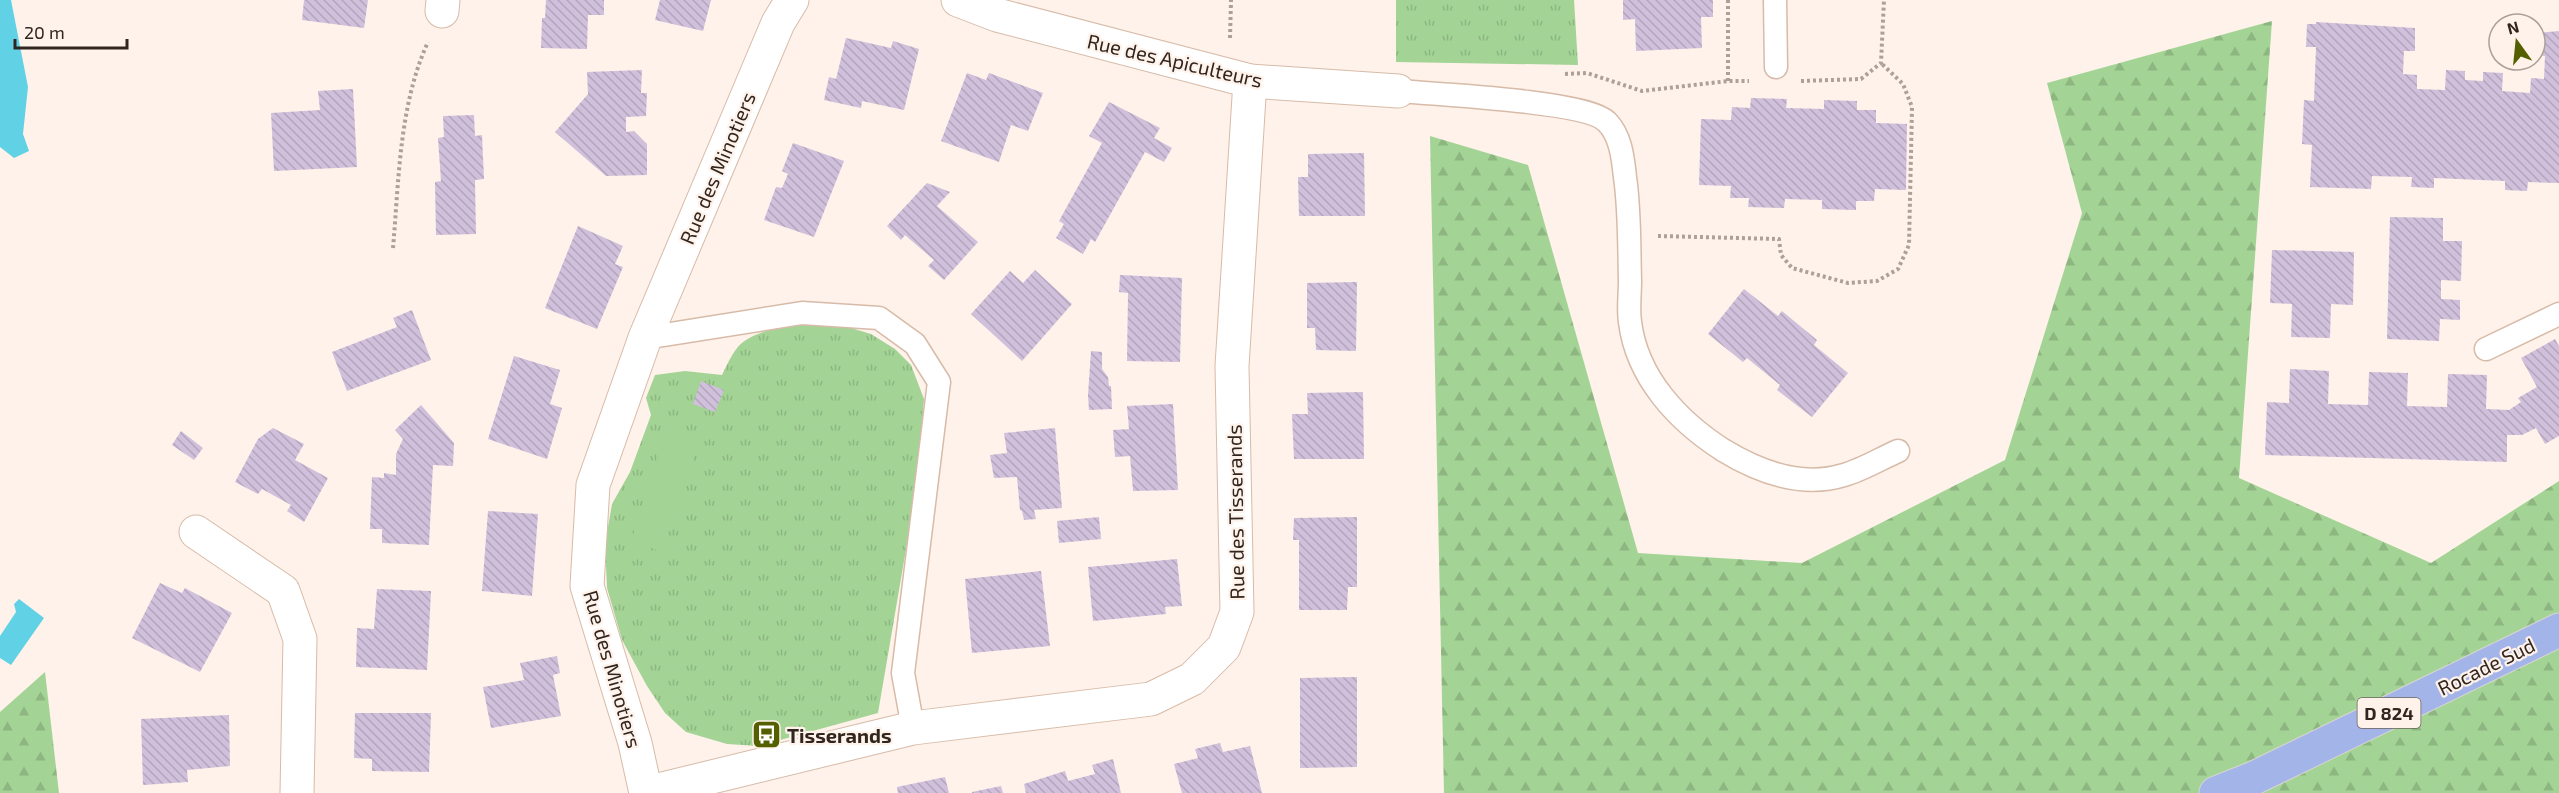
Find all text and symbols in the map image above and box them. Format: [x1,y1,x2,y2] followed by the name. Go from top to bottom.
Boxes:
[15,12,128,50] scale bar
[2487,12,2547,72] north arrow
[2505,16,2521,38] text: N
[24,21,65,43] text: 20 m
[1085,28,1265,92] street label: Rue des Apiculteurs
[674,88,760,248] street label: Rue des Minotiers
[1221,424,1249,600] street label: Rue des Tisserands
[579,587,647,751] street label: Rue des Minotiers
[2433,632,2539,700] street label: Rocade Sud
[2358,698,2420,728] road number: D 824
[750,719,782,751] bus stop icon: Tisserands
[787,723,892,747] place label: Tisserands

